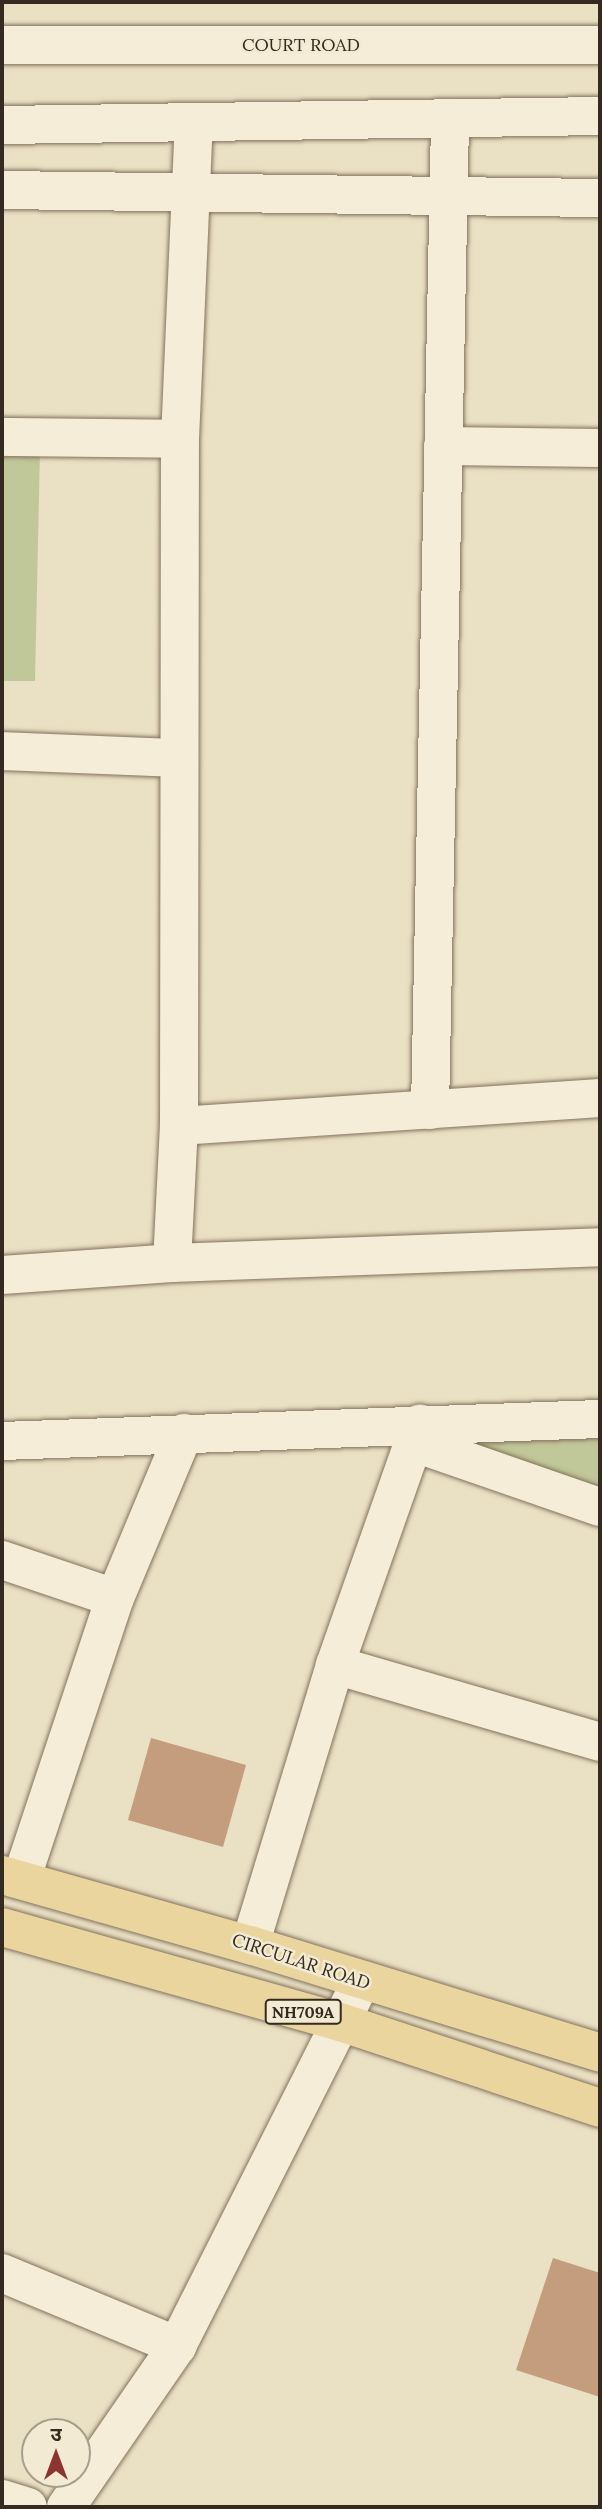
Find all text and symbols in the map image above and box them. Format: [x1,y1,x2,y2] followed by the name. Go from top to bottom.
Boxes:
[242,34,360,56] street label: COURT ROAD
[229,1929,373,1995] street label: CIRCULAR ROAD
[264,2000,342,2024] road number: NH709A
[21,2418,91,2488] north arrow
[50,2422,62,2446] text: उ

